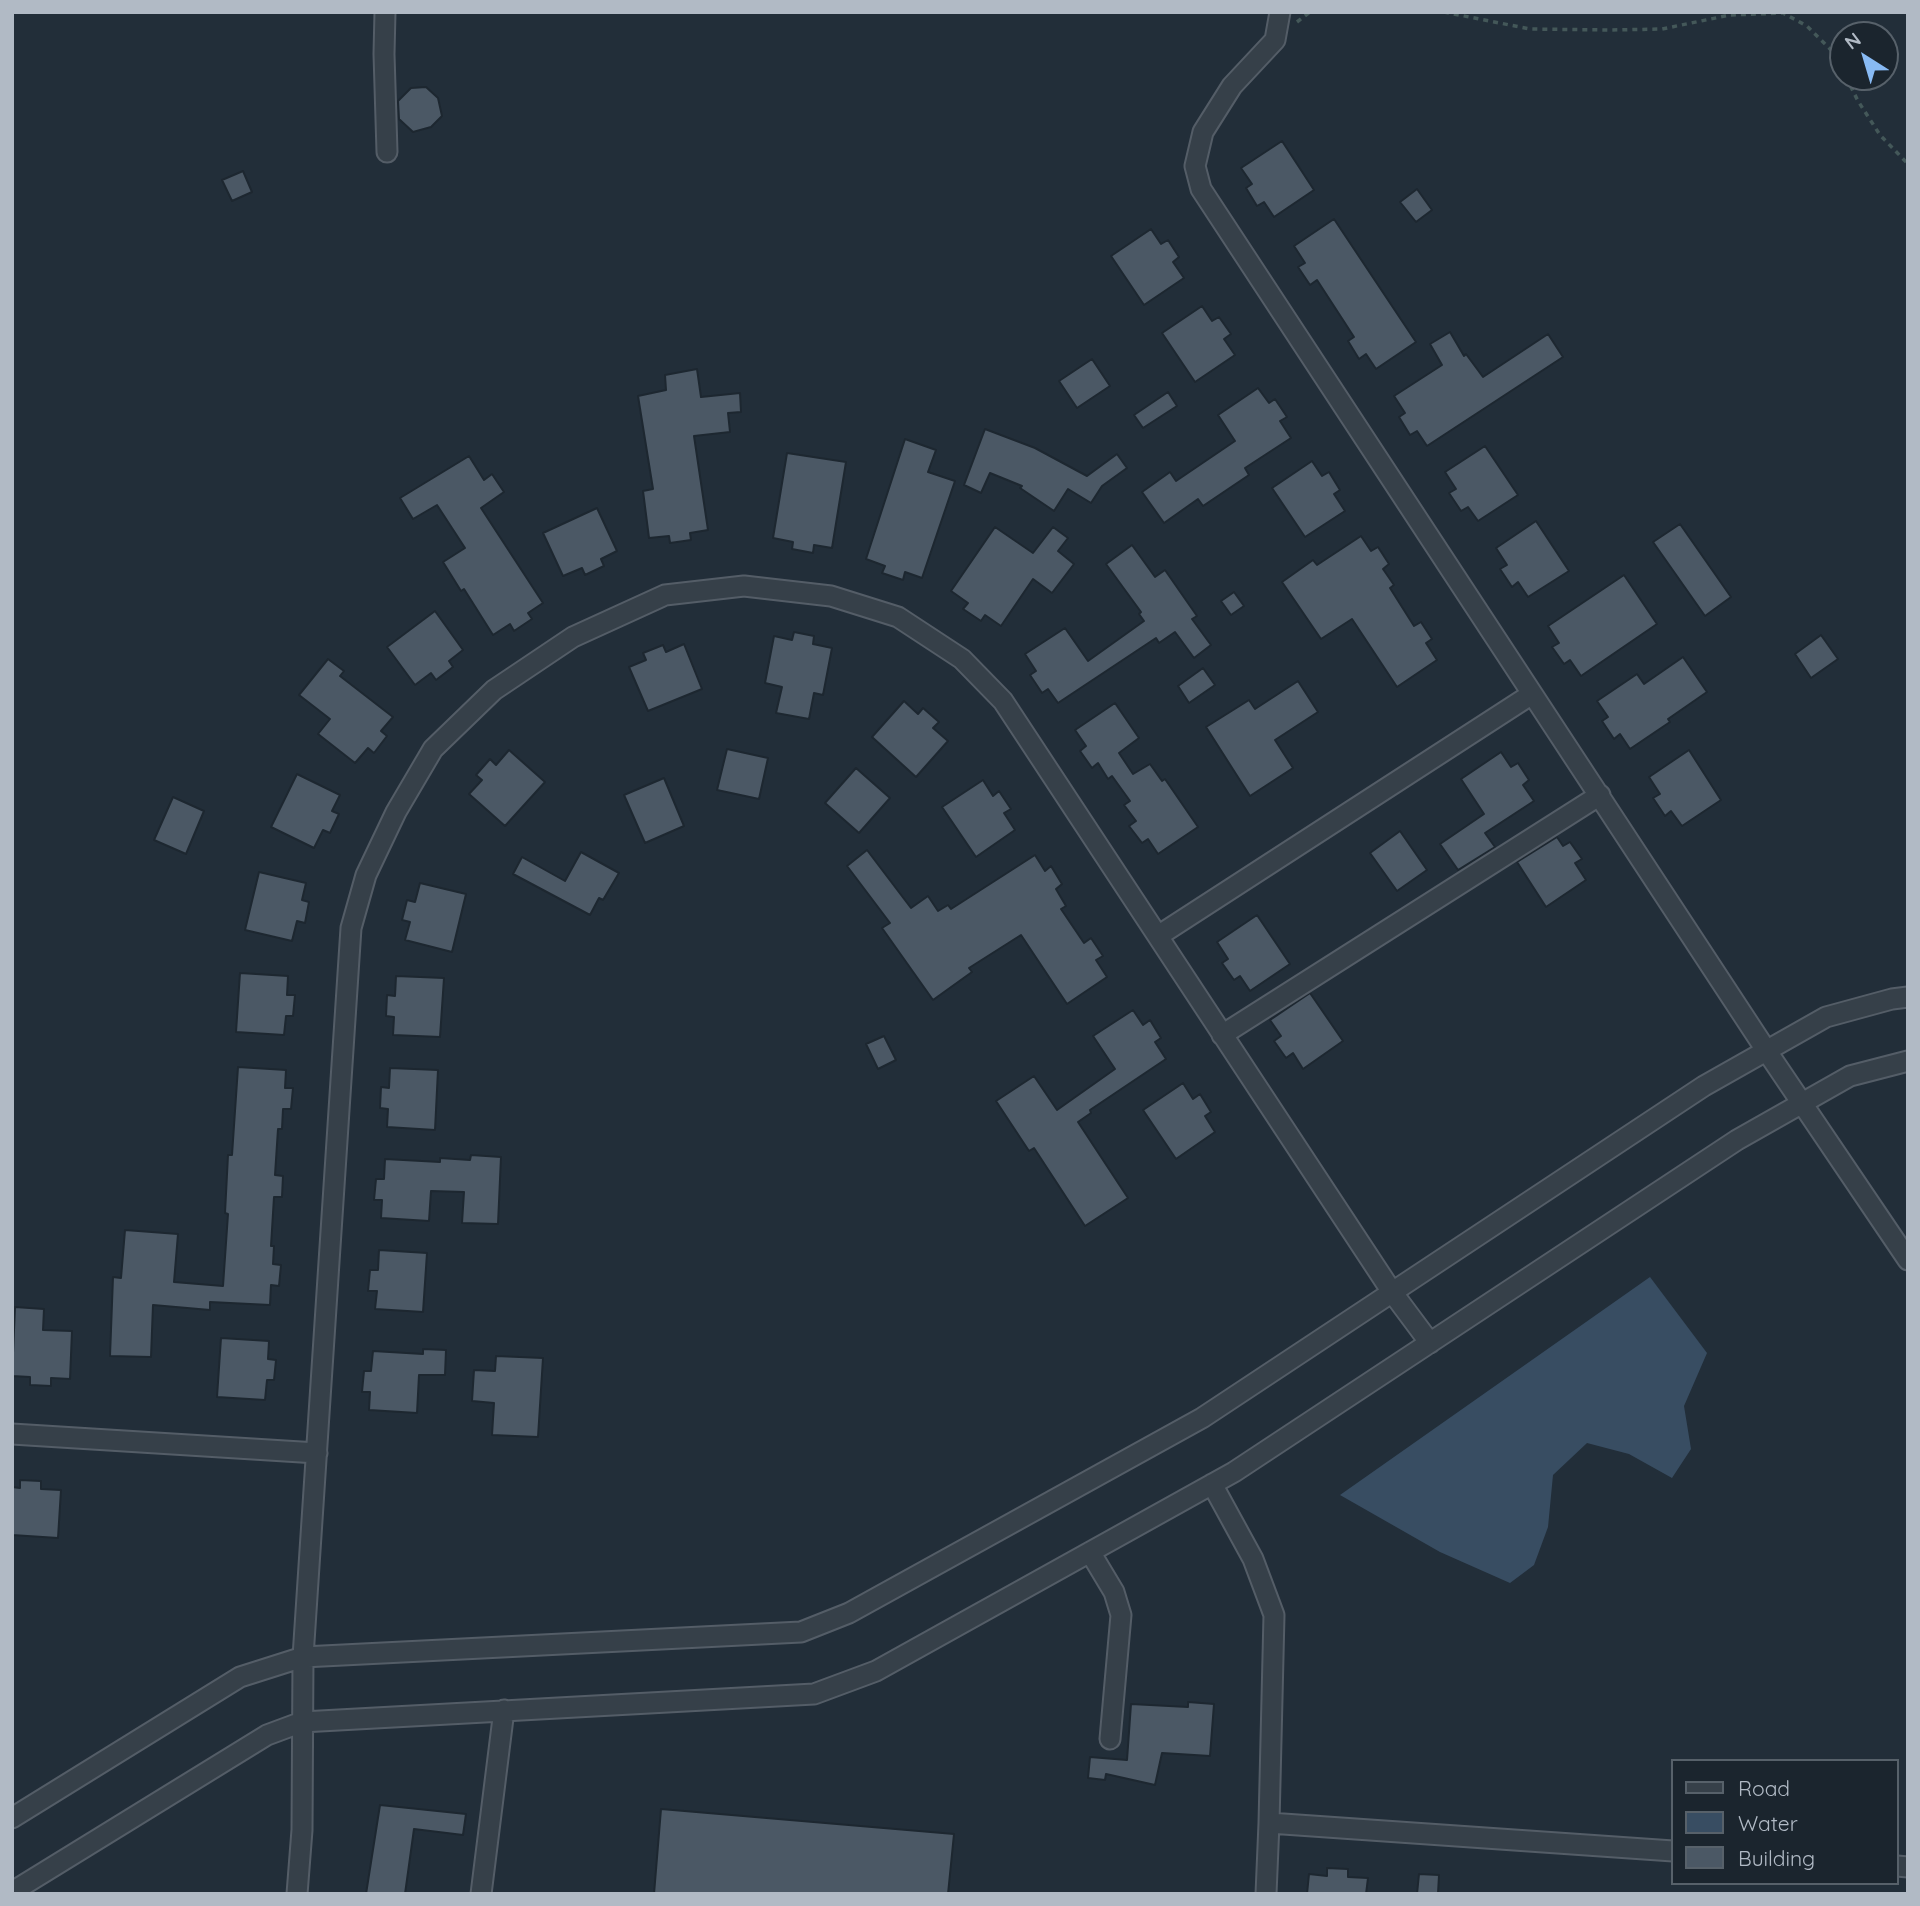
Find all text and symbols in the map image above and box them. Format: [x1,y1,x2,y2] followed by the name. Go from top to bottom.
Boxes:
[1829,21,1899,91] north arrow
[1840,27,1865,55] text: N
[1672,1759,1899,1885] legend
[1738,1775,1790,1801] text: Road
[1738,1810,1798,1836] text: Water
[1738,1845,1815,1871] text: Building

